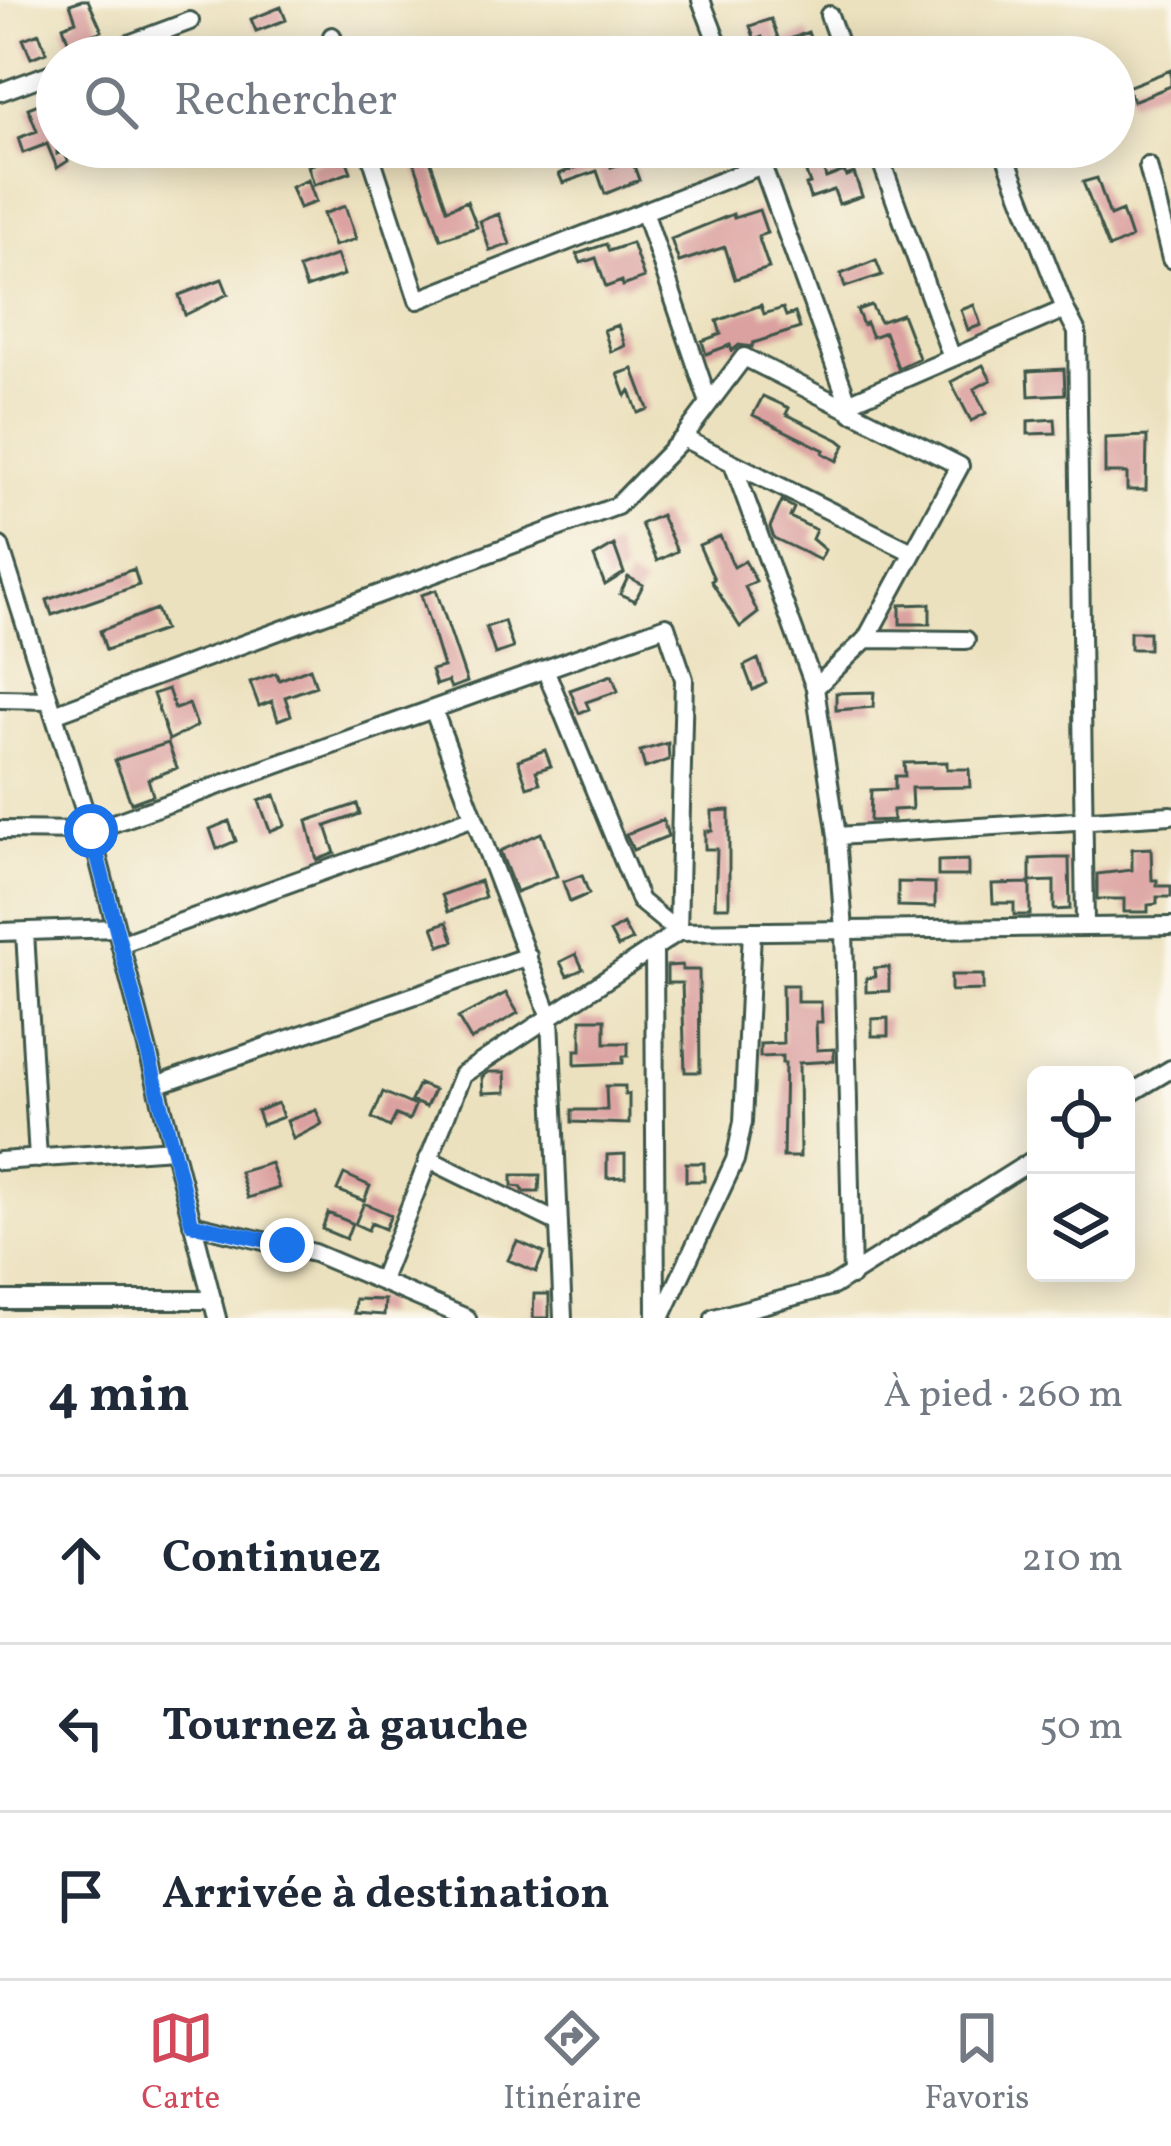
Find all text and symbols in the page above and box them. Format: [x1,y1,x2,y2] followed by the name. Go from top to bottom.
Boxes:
[36,36,1135,168] search box
[78,69,144,135] icon: search
[174,71,397,134] text: Rechercher
[64,804,118,858] route start
[1027,1066,1135,1282] map controls
[1027,1066,1135,1174] button: locate
[1027,1174,1135,1282] button: layers
[260,1218,314,1272] route end
[48,1361,190,1432] text: 4 min
[884,1369,1123,1423] text: À pied · 260 m
[48,1527,114,1593] icon: ahead
[162,1528,381,1591] text: Continuez
[1021,1533,1123,1587] text: 210 m
[48,1695,114,1761] icon: left
[162,1696,528,1759] text: Tournez à gauche
[1039,1701,1123,1755] text: 50 m
[48,1863,114,1929] icon: arrive
[162,1864,610,1927] text: Arrivée à destination
[142,2005,220,2123] tab: Carte
[503,2005,642,2123] tab: Itinéraire
[925,2005,1029,2123] tab: Favoris

